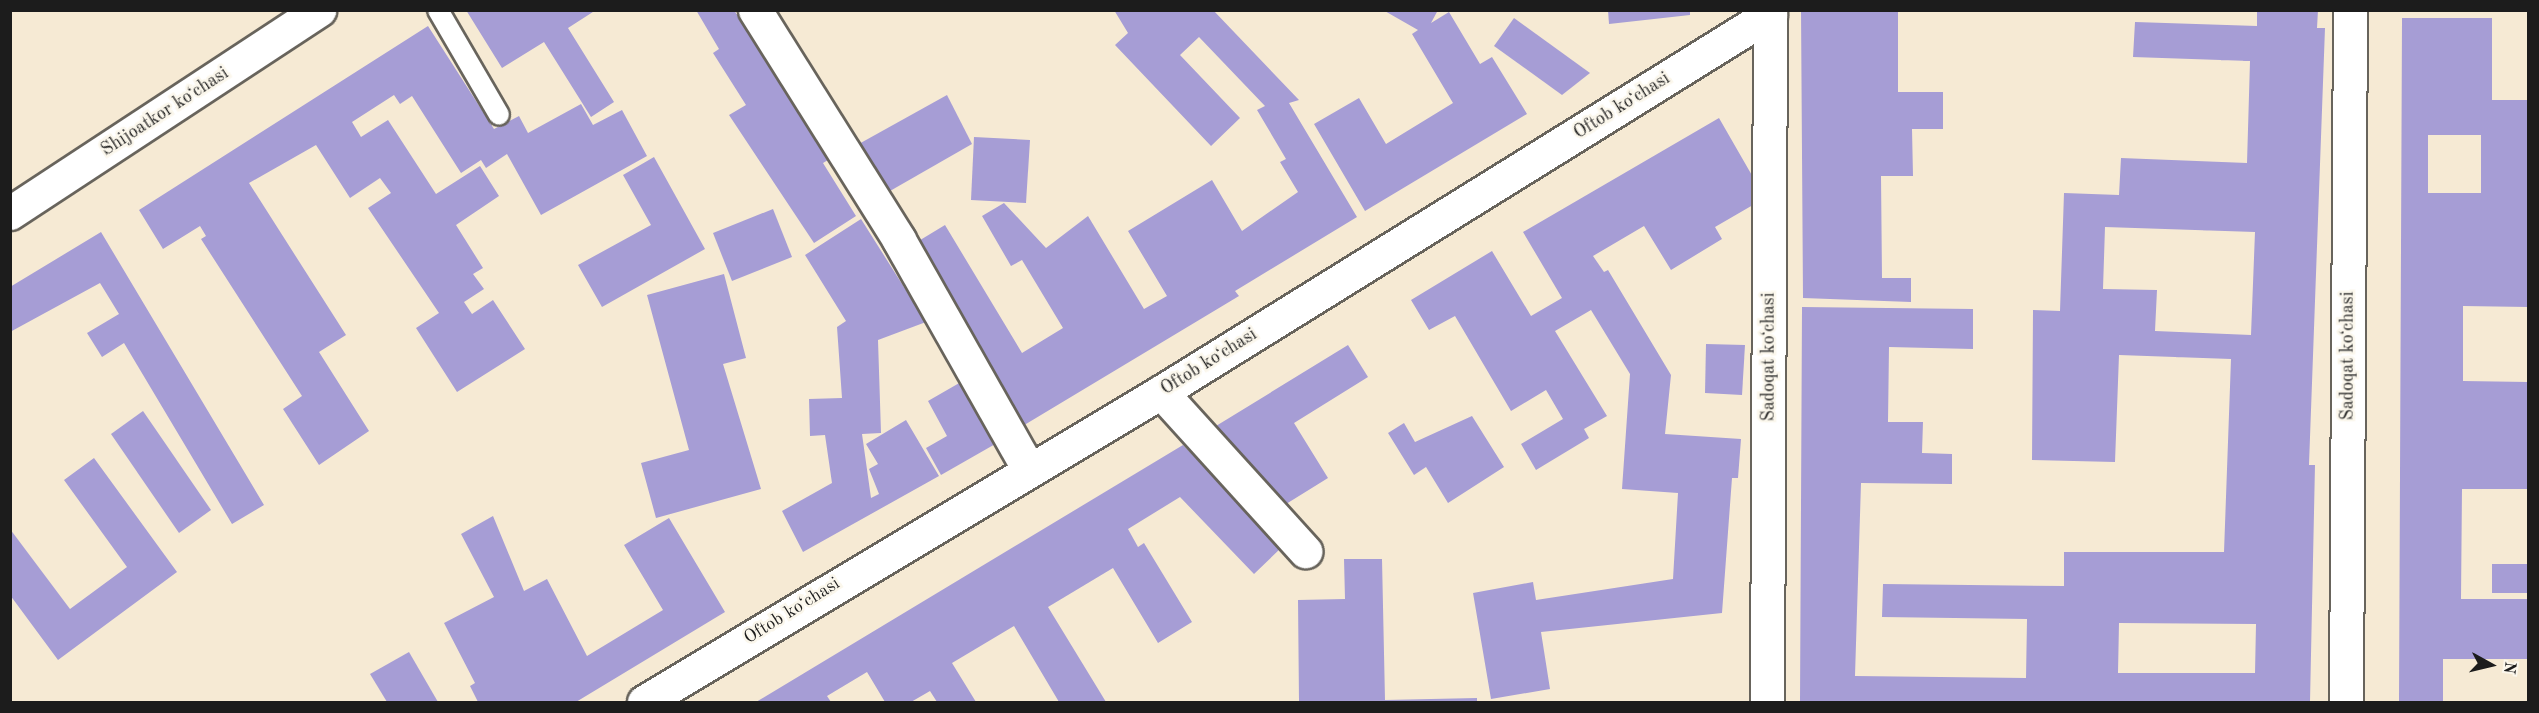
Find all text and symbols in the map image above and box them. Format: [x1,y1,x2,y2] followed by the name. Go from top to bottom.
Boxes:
[97,63,233,161] street label: Shijoatkor koʻchasi
[1570,68,1674,144] street label: Oftob koʻchasi
[2337,292,2359,420] street label: Sadoqat koʻchasi
[1758,293,1780,421] street label: Sadoqat koʻchasi
[1157,324,1261,400] street label: Oftob koʻchasi
[740,573,844,649] street label: Oftob koʻchasi
[2461,635,2521,695] north arrow
[2500,660,2518,675] text: N

